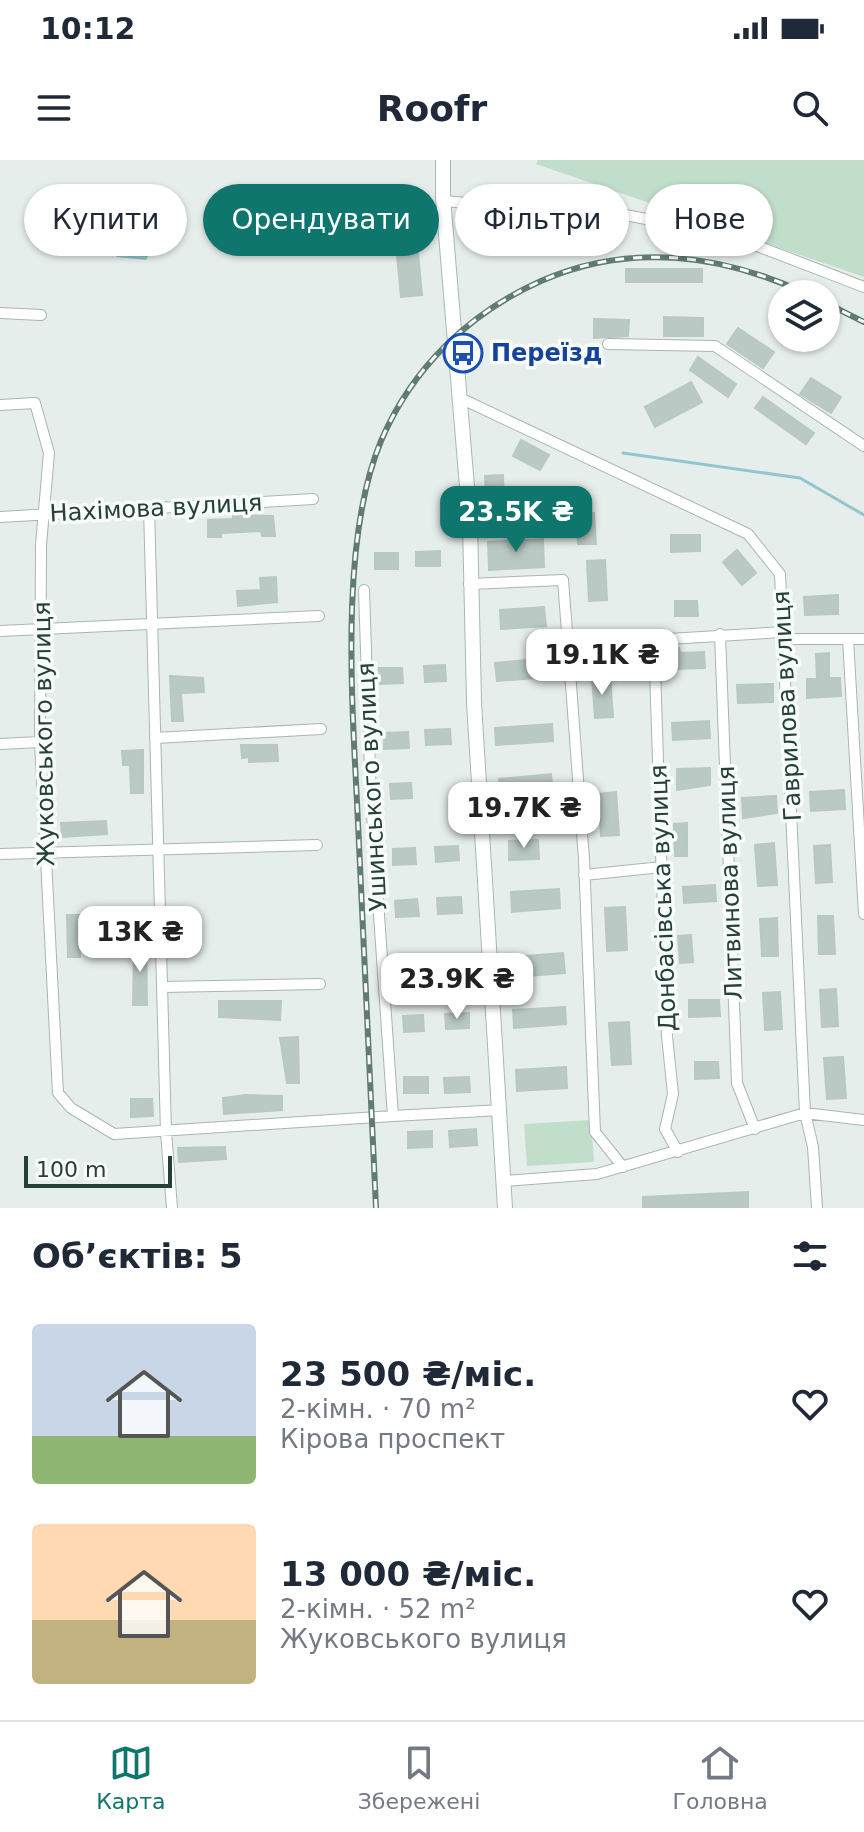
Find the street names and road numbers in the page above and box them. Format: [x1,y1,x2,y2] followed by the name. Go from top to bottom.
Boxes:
[49,488,263,528] street label: Нахімова вулиця
[767,590,807,822] street label: Гаврилова вулиця
[28,601,60,867] street label: Жуковського вулиця
[351,662,393,912] street label: Ушинського вулиця
[644,764,682,1032] street label: Донбасівська вулиця
[712,765,748,1001] street label: Литвинова вулиця

